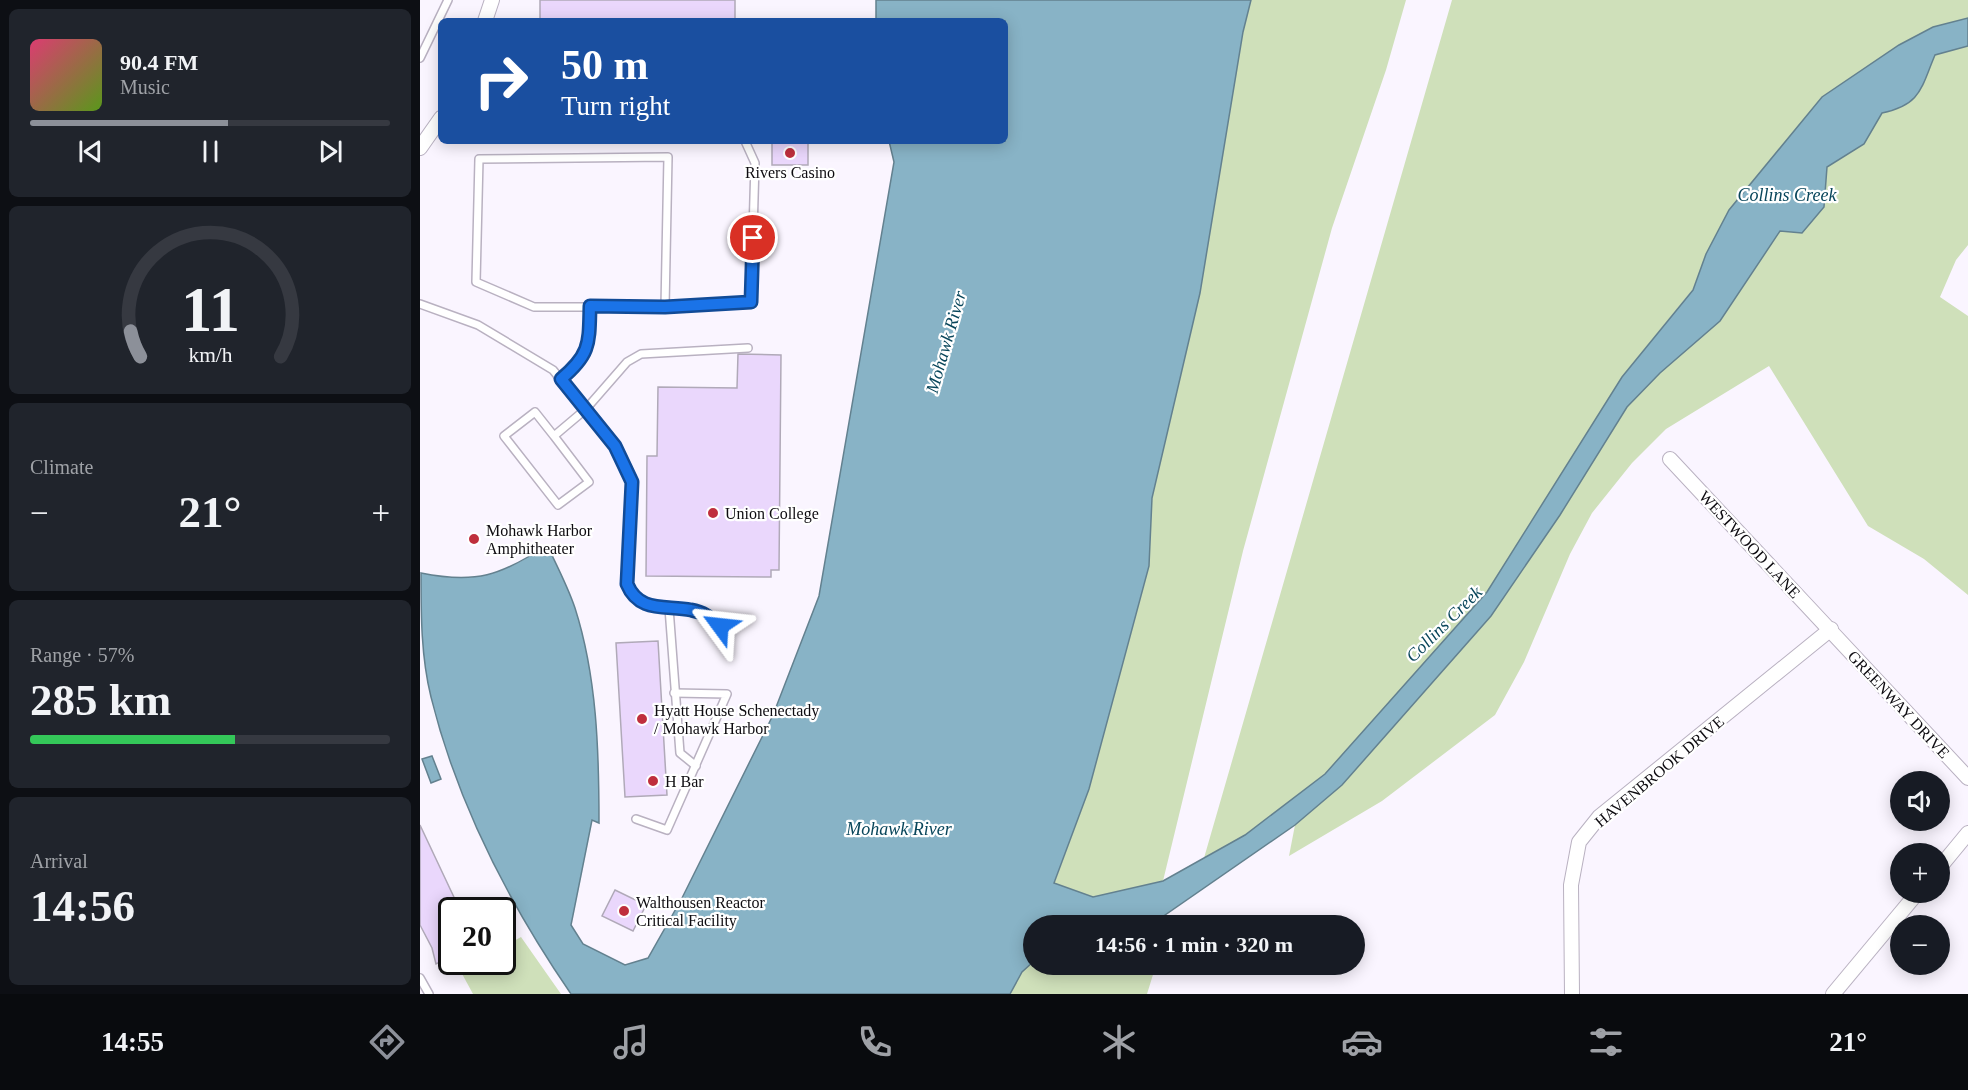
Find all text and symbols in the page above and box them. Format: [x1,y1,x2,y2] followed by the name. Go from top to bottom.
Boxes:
[462,42,540,120] icon: right
[561,42,649,88] text: 50 m
[120,50,198,75] text: 90.4 FM
[120,76,170,98] text: Music
[561,91,670,121] text: Turn right
[74,135,107,168] icon: previous
[194,135,227,168] icon: pause
[314,135,347,168] icon: next
[783,146,797,160] marker: Rivers Casino
[745,164,835,181] place label: Rivers Casino
[1738,185,1837,205] water label: Collins Creek
[727,212,778,263] pin
[736,221,769,254] icon: arrive
[181,275,239,344] text: 11
[922,288,970,396] water label: Mohawk River
[188,343,232,367] text: km/h
[30,456,93,478] text: Climate
[179,487,242,537] text: 21°
[1696,487,1804,601] street label: WESTWOOD LANE
[30,495,49,531] text: −
[371,495,390,531] text: +
[725,505,819,523] place label: Union College
[706,506,720,520] marker: Union College
[486,522,593,558] place label: Mohawk Harbor Amphitheater
[467,532,481,546] marker: Mohawk Harbor Amphitheater
[1402,581,1487,666] water label: Collins Creek
[688,594,752,658] position arrow
[30,644,134,666] text: Range · 57%
[1844,647,1953,762] street label: GREENWAY DRIVE
[30,675,171,725] text: 285 km
[654,702,819,737] place label: Hyatt House Schenectady / Mohawk Harbor
[635,712,649,726] marker: Hyatt House Schenectady / Mohawk Harbor
[1591,713,1727,830] street label: HAVENBROOK DRIVE
[1890,771,1950,975] map controls
[1890,771,1950,831] button: sound
[665,773,704,790] place label: H Bar
[646,774,660,788] marker: H Bar
[845,819,953,839] water label: Mohawk River
[1890,843,1950,903] button: +
[30,850,88,872] text: Arrival
[30,881,135,931] text: 14:56
[636,894,766,930] place label: Walthousen Reactor Critical Facility
[438,897,516,975] speed limit sign: 20
[617,904,631,918] marker: Walthousen Reactor Critical Facility
[1890,915,1950,975] button: −
[1095,932,1293,957] text: 14:56 · 1 min · 320 m
[366,1021,408,1063] icon: directions
[610,1021,652,1063] icon: music
[854,1021,896,1063] icon: phone
[1098,1021,1140,1063] icon: climate
[1341,1021,1383,1063] icon: car
[1585,1021,1627,1063] icon: filters
[101,1027,164,1057] text: 14:55
[1829,1027,1867,1057] text: 21°

